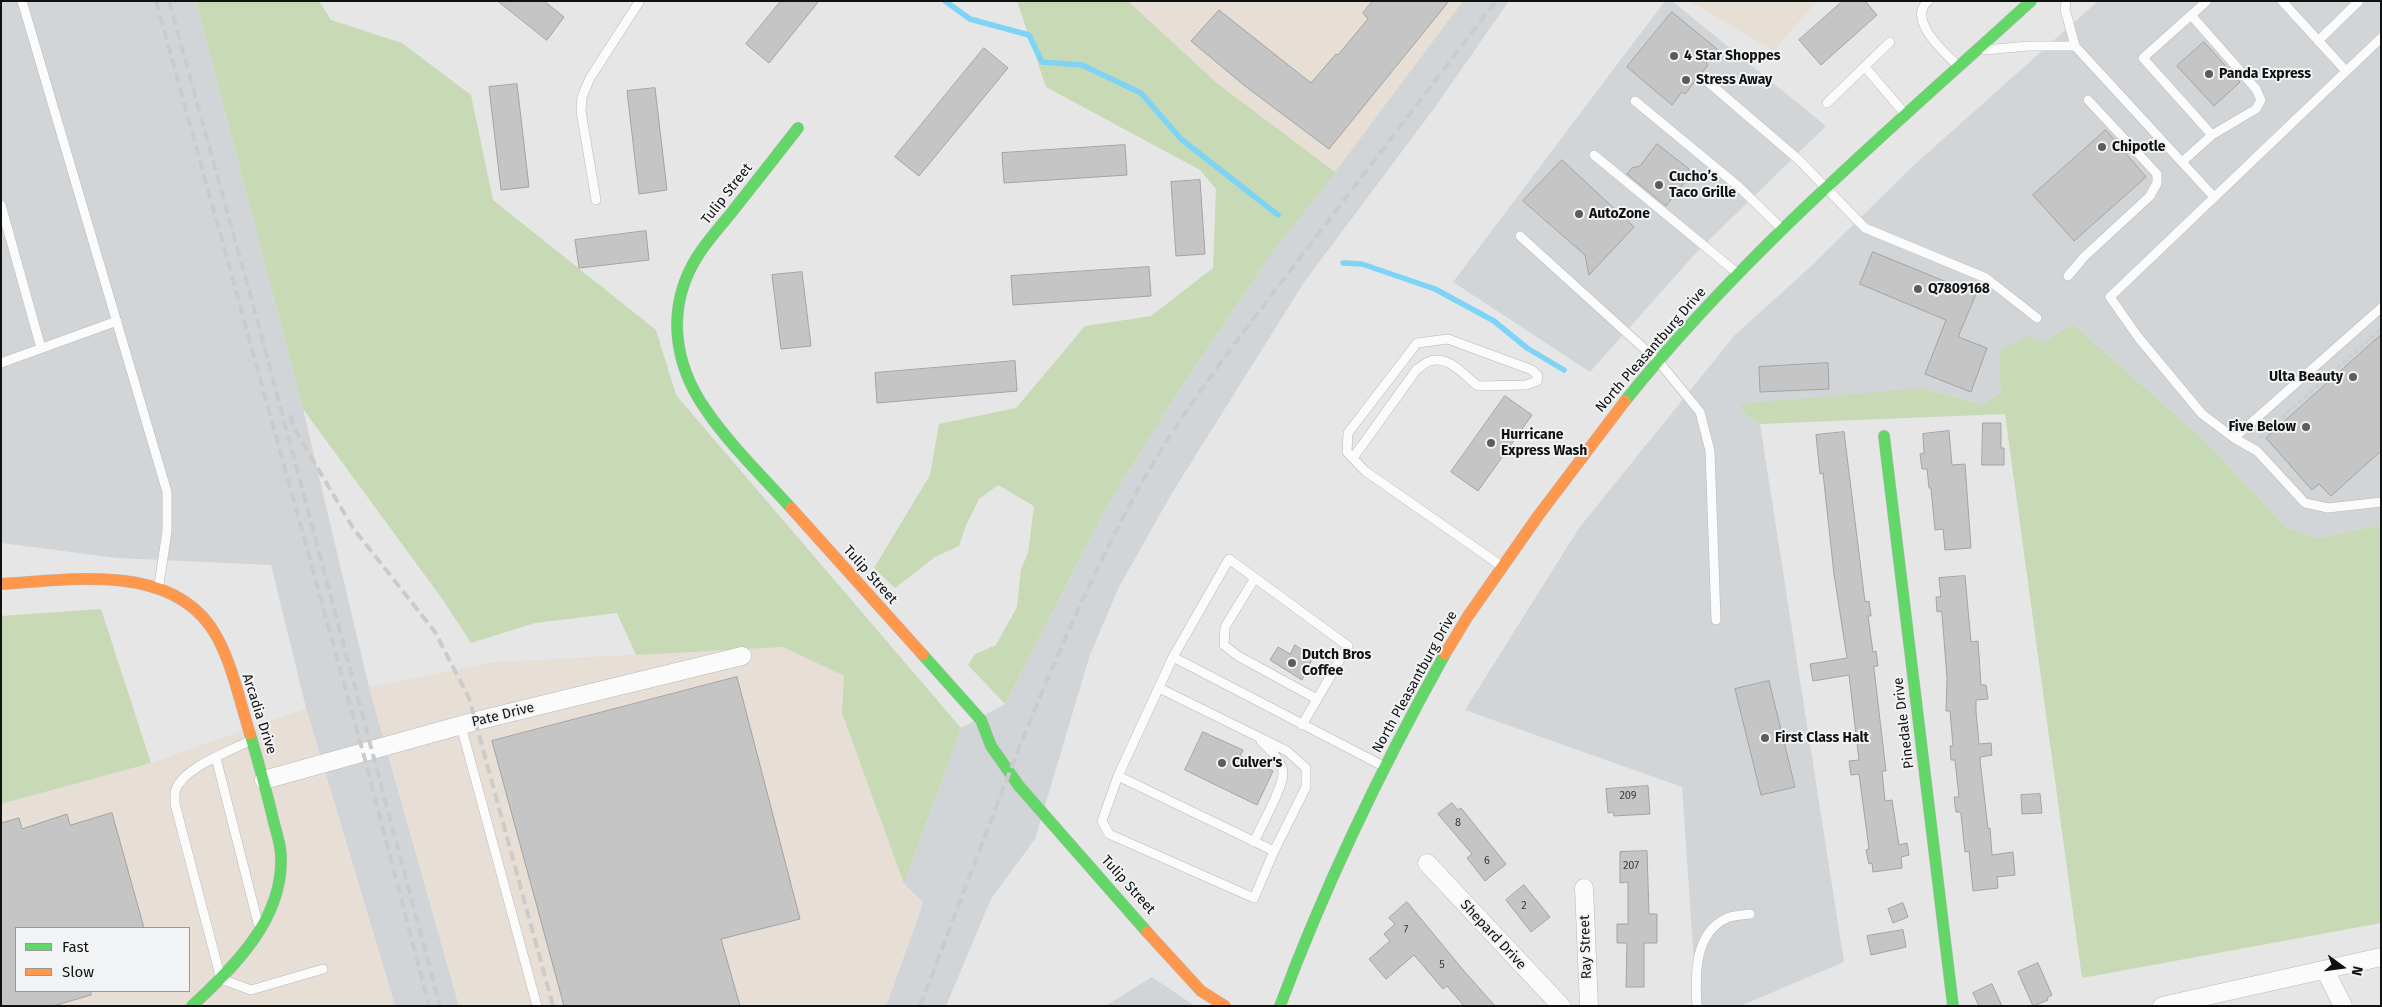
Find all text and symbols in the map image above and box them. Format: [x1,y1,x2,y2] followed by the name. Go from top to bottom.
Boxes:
[1684,48,1781,64] place label: 4 Star Shoppes
[1668,50,1680,62] marker: 4 Star Shoppes
[2219,66,2311,82] place label: Panda Express
[2203,68,2215,80] marker: Panda Express
[1696,72,1772,88] place label: Stress Away
[1680,74,1692,86] marker: Stress Away
[2112,139,2166,155] place label: Chipotle
[2096,141,2108,153] marker: Chipotle
[698,160,756,228] street label: Tulip Street
[1669,169,1736,202] place label: Cucho’s Taco Grille
[1653,179,1665,191] marker: Cucho’s Taco Grille
[1589,206,1650,222] place label: AutoZone
[1573,208,1585,220] marker: AutoZone
[1928,281,1990,297] place label: Q7809168
[1912,283,1924,295] marker: Q7809168
[1592,284,1710,416] street label: North Pleasantburg Drive
[2269,369,2343,385] place label: Ulta Beauty
[2347,371,2359,383] marker: Ulta Beauty
[2228,419,2296,435] place label: Five Below
[2300,421,2312,433] marker: Five Below
[1501,427,1587,460] place label: Hurricane Express Wash
[1485,437,1497,449] marker: Hurricane Express Wash
[839,542,901,608] street label: Tulip Street
[1369,608,1461,756] street label: North Pleasantburg Drive
[1302,647,1371,680] place label: Dutch Bros Coffee
[1286,657,1298,669] marker: Dutch Bros Coffee
[238,672,280,756] street label: Arcadia Drive
[1890,676,1918,770] street label: Pinedale Drive
[470,699,536,731] street label: Pate Drive
[1775,730,1869,746] place label: First Class Halt
[1759,732,1771,744] marker: First Class Halt
[1232,755,1282,771] place label: Culver's
[1216,757,1228,769] marker: Culver's
[1619,789,1637,803] house number: 209
[1455,816,1461,830] house number: 8
[1097,852,1159,918] street label: Tulip Street
[1484,854,1490,868] house number: 6
[1623,859,1639,873] house number: 207
[1456,897,1530,973] street label: Shepard Drive
[1521,899,1527,913] house number: 2
[1576,915,1596,979] street label: Ray Street
[1404,923,1408,937] house number: 7
[15,927,190,992] legend
[62,938,89,956] text: Fast
[2317,942,2367,992] north arrow
[1439,958,1445,972] house number: 5
[62,963,94,981] text: Slow
[2348,964,2366,977] text: N

